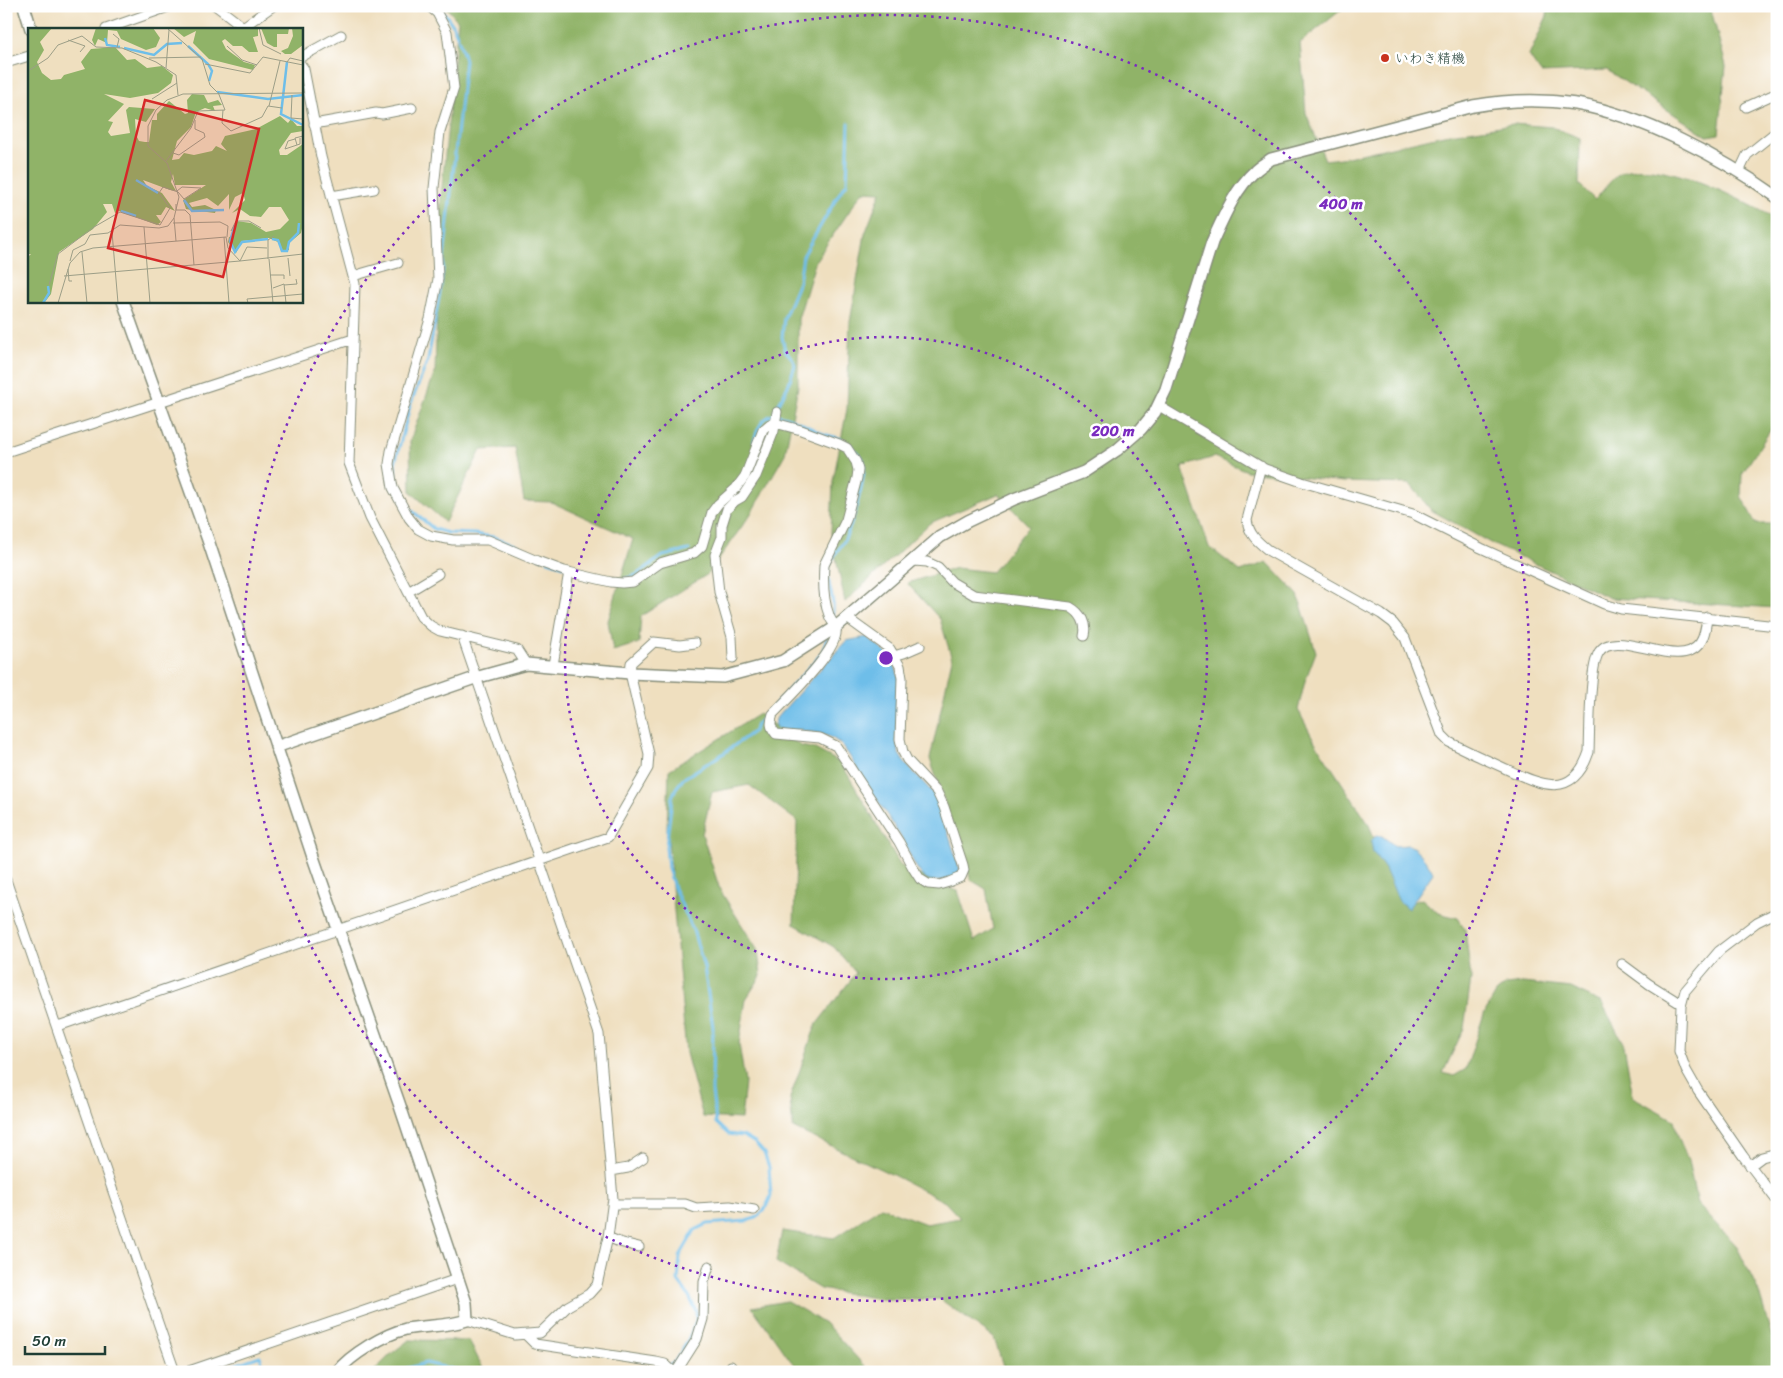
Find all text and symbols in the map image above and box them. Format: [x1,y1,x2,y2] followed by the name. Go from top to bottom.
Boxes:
[28,28,302,302] inset map
[1395,46,1465,71] place label: いわき精機
[1379,52,1391,64] marker: いわき精機
[1318,191,1363,217] text: 400 m
[1090,418,1135,444] text: 200 m
[877,649,895,667] centre of rings
[25,1323,105,1355] scale bar
[32,1328,67,1354] text: 50 m

